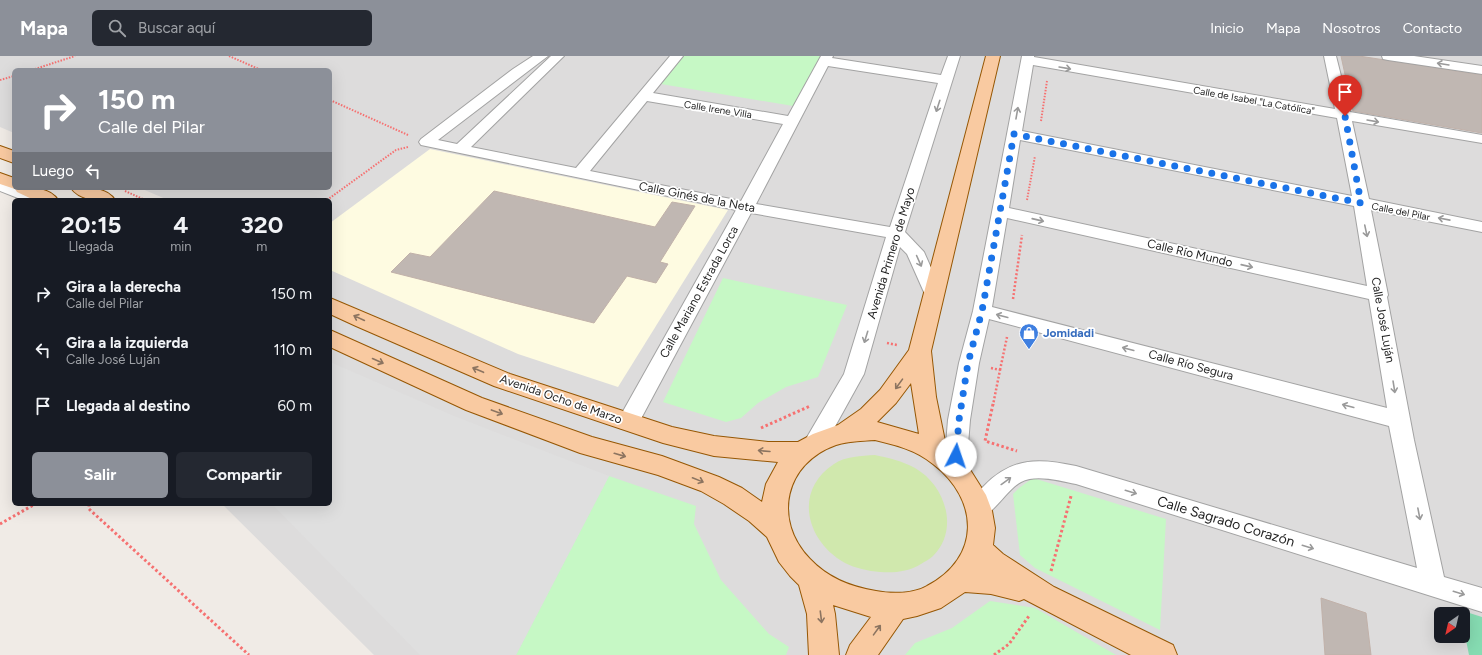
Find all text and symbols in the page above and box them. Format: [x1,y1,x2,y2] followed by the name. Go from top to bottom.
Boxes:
[92,10,372,46] search box
[20,17,68,40] text: Mapa
[106,17,128,39] icon: search
[138,19,215,37] text: Buscar aquí
[1210,20,1244,37] text: Inicio
[1266,20,1300,37] text: Mapa
[1322,20,1381,37] text: Nosotros
[1403,20,1462,37] text: Contacto
[1437,60,1450,68] one-way arrow
[1058,64,1071,72] one-way arrow
[1328,75,1362,116] pin
[1334,81,1356,103] icon: arrive
[98,82,175,116] text: 150 m
[1192,83,1316,118] street label: Calle de Isabel "La Católica"
[32,84,84,136] icon: right
[683,98,753,121] street label: Calle Irene Villa
[934,100,941,113] one-way arrow
[1014,107,1022,120] one-way arrow
[98,116,205,138] text: Calle del Pilar
[1366,117,1379,125] one-way arrow
[82,160,104,182] icon: left
[32,162,74,180] text: Luego
[638,179,756,215] street label: Calle Ginés de la Neta
[864,186,918,320] street label: Avenida Primero de Mayo
[1370,199,1432,224] street label: Calle del Pilar
[61,210,122,239] text: 20:15
[173,210,189,239] text: 4
[240,210,283,239] text: 320
[1438,215,1451,223] one-way arrow
[1031,216,1044,224] one-way arrow
[657,224,741,360] street label: Calle Mariano Estrada Lorca
[1362,224,1370,237] one-way arrow
[1146,236,1234,270] street label: Calle Río Mundo
[69,239,114,254] text: Llegada
[170,239,192,254] text: min
[256,239,267,254] text: m
[916,255,923,267] one-way arrow
[1240,262,1253,270] one-way arrow
[1369,276,1397,364] street label: Calle José Luján
[66,278,181,296] text: Gira a la derecha
[32,283,54,305] icon: right
[271,285,312,303] text: 150 m
[66,296,143,311] text: Calle del Pilar
[996,312,1009,319] one-way arrow
[353,314,365,321] one-way arrow
[1018,322,1040,350] shop icon: Jomidadi
[1043,326,1094,340] place label: Jomidadi
[862,331,869,344] one-way arrow
[66,334,188,352] text: Gira a la izquierda
[32,339,54,361] icon: left
[274,341,312,359] text: 110 m
[1122,345,1135,352] one-way arrow
[1147,347,1235,383] street label: Calle Río Segura
[66,352,160,367] text: Calle José Luján
[371,357,383,365] one-way arrow
[473,365,485,373] one-way arrow
[498,371,624,427] street label: Avenida Ocho de Marzo
[895,378,903,389] one-way arrow
[1390,380,1398,393] one-way arrow
[32,395,54,417] icon: arrive
[66,397,190,415] text: Llegada al destino
[277,397,312,415] text: 60 m
[1342,402,1355,410] one-way arrow
[491,409,503,417] one-way arrow
[935,435,977,477] position arrow
[758,447,771,455] one-way arrow
[32,452,168,498] button: Salir
[176,452,312,498] button: Compartir
[613,452,626,459] one-way arrow
[692,476,704,484] one-way arrow
[1001,476,1012,485] one-way arrow
[1124,489,1137,496] one-way arrow
[1155,492,1297,551] street label: Calle Sagrado Corazón
[1415,507,1423,520] one-way arrow
[1302,544,1315,551] one-way arrow
[1452,590,1465,597] one-way arrow
[1434,607,1470,643] north arrow
[1434,607,1470,643] map controls
[817,610,824,623] one-way arrow
[873,625,882,636] one-way arrow

